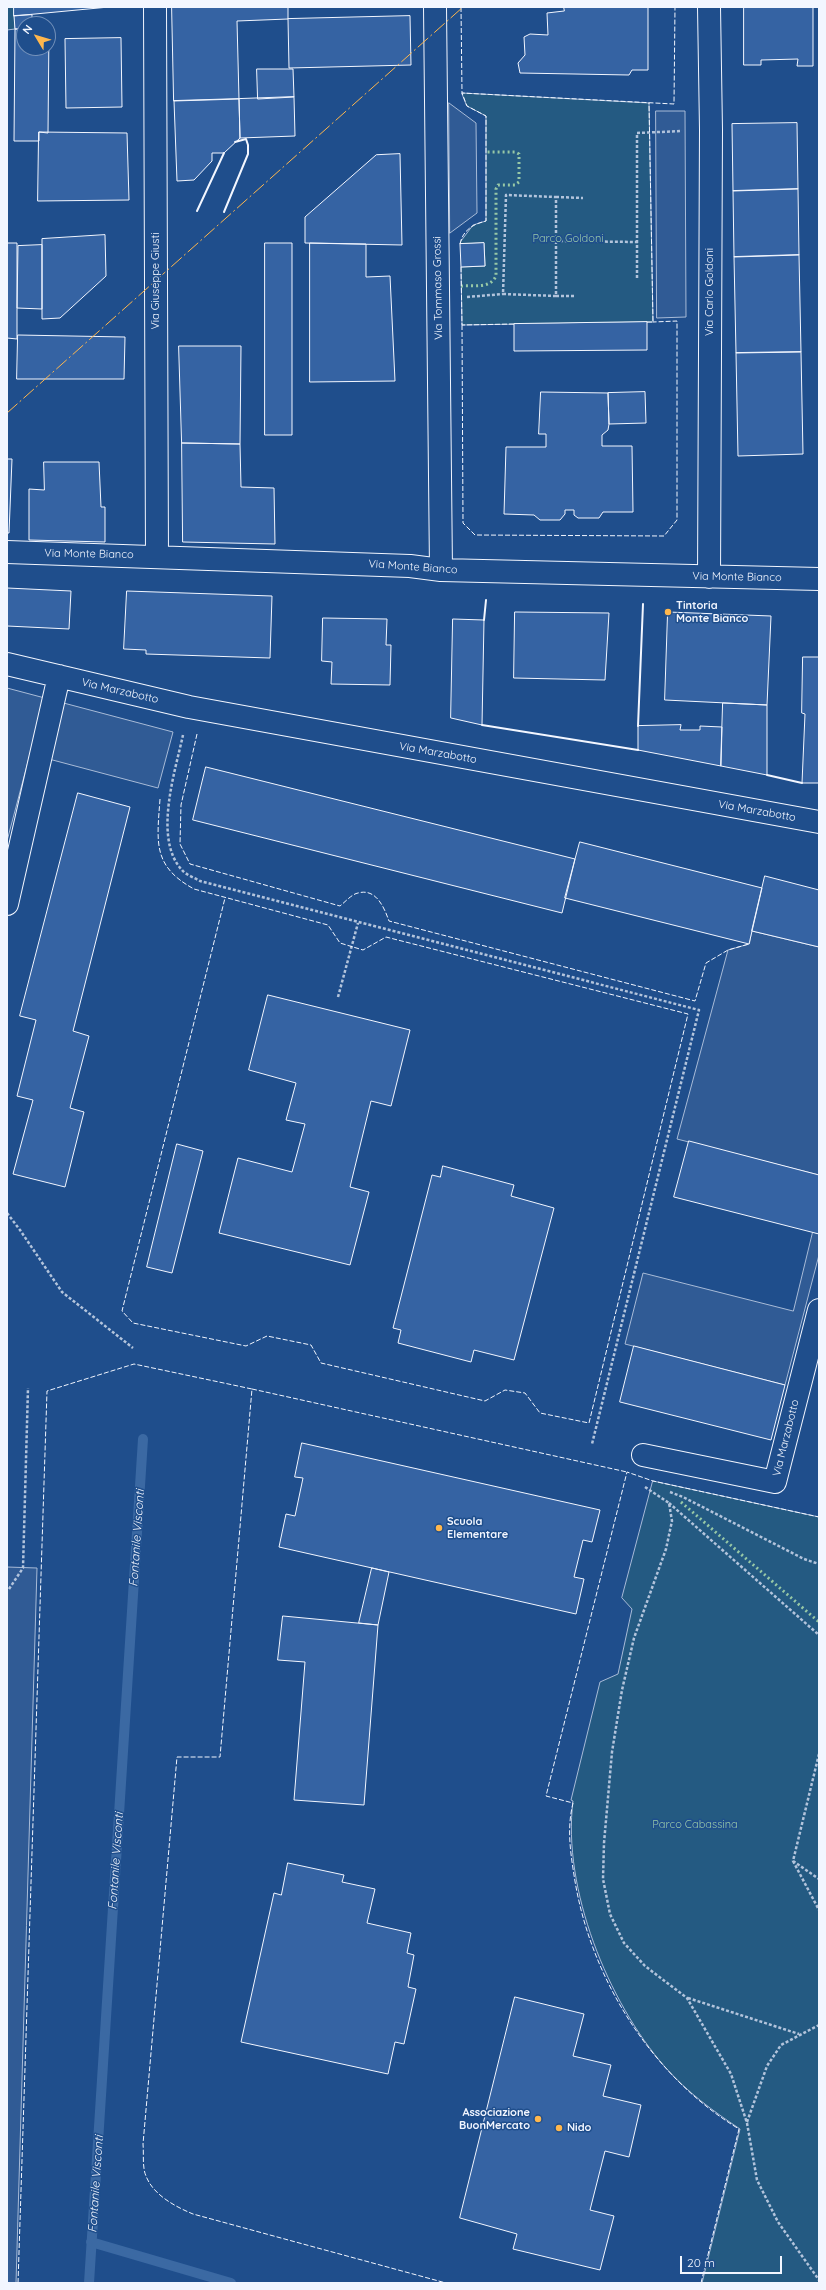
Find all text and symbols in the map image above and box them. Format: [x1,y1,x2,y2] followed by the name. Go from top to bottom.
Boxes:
[16,16,56,56] north arrow
[19,22,35,37] text: N
[149,232,163,330] street label: Via Giuseppe Giusti
[532,232,604,246] park label: Parco Goldoni
[430,236,446,340] street label: Via Tommaso Grossi
[703,248,717,336] street label: Via Carlo Goldoni
[44,547,134,561] street label: Via Monte Bianco
[368,557,458,577] street label: Via Monte Bianco
[692,570,782,584] street label: Via Monte Bianco
[676,599,748,625] place label: Tintoria Monte Bianco
[663,607,673,617] marker: Tintoria Monte Bianco
[80,676,160,706] street label: Via Marzabotto
[398,740,478,766] street label: Via Marzabotto
[717,798,797,824] street label: Via Marzabotto
[770,1398,802,1478] street label: Via Marzabotto
[126,1489,148,1587] water label: Fontanile Visconti
[447,1515,508,1541] place label: Scuola Elementare
[434,1523,444,1533] marker: Scuola Elementare
[105,1812,127,1910] water label: Fontanile Visconti
[652,1818,738,1832] park label: Parco Cabassina
[459,2106,530,2132] place label: Associazione BuonMercato
[533,2114,543,2124] marker: Associazione BuonMercato
[567,2121,591,2135] place label: Nido
[554,2123,564,2133] marker: Nido
[85,2135,107,2233] water label: Fontanile Visconti
[682,2248,784,2274] scale bar
[687,2255,715,2270] text: 20 m

